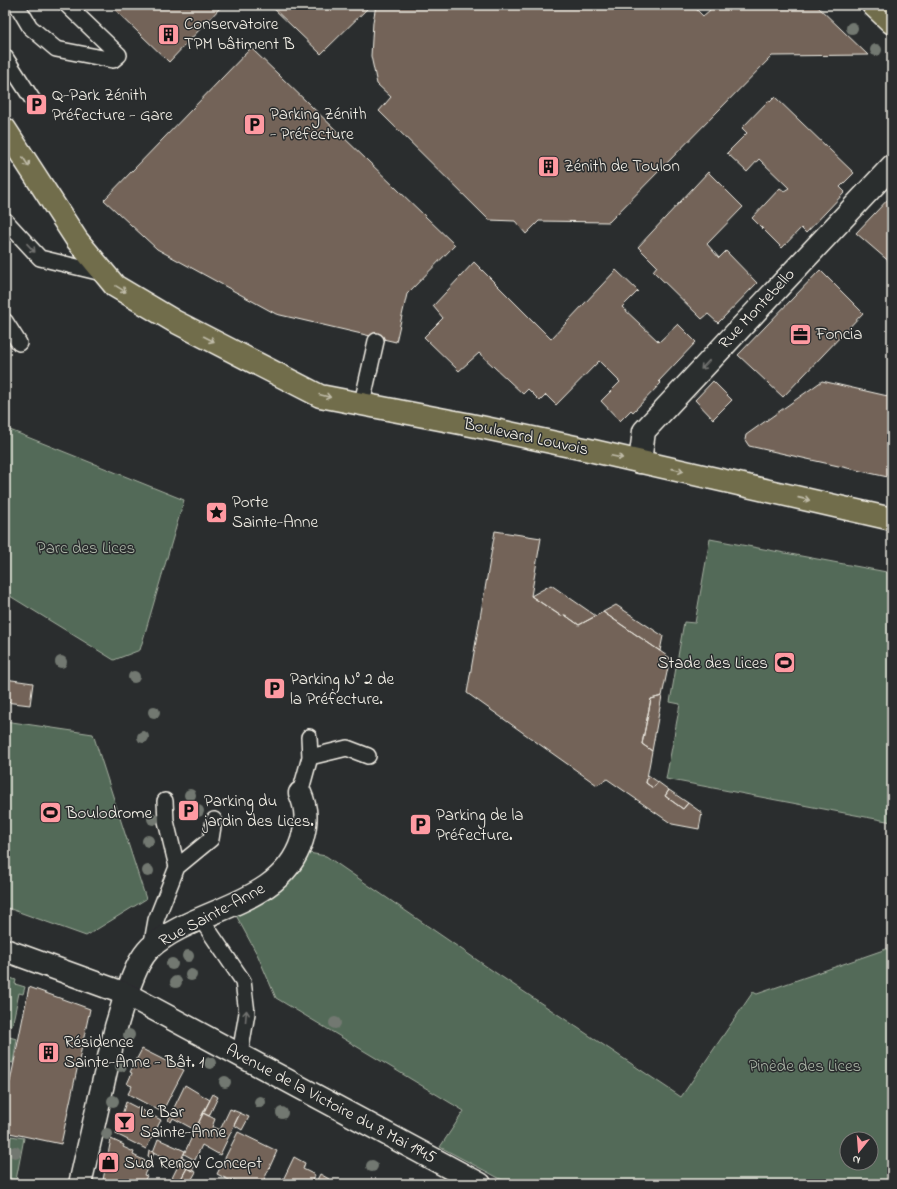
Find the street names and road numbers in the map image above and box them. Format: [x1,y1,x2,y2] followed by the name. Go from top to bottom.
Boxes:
[713,263,801,355] street label: Rue Montebello
[460,411,591,462] street label: Boulevard Louvois
[154,876,270,954] street label: Rue Sainte-Anne
[221,1038,441,1170] street label: Avenue de la Victoire du 8 Mai 1945

